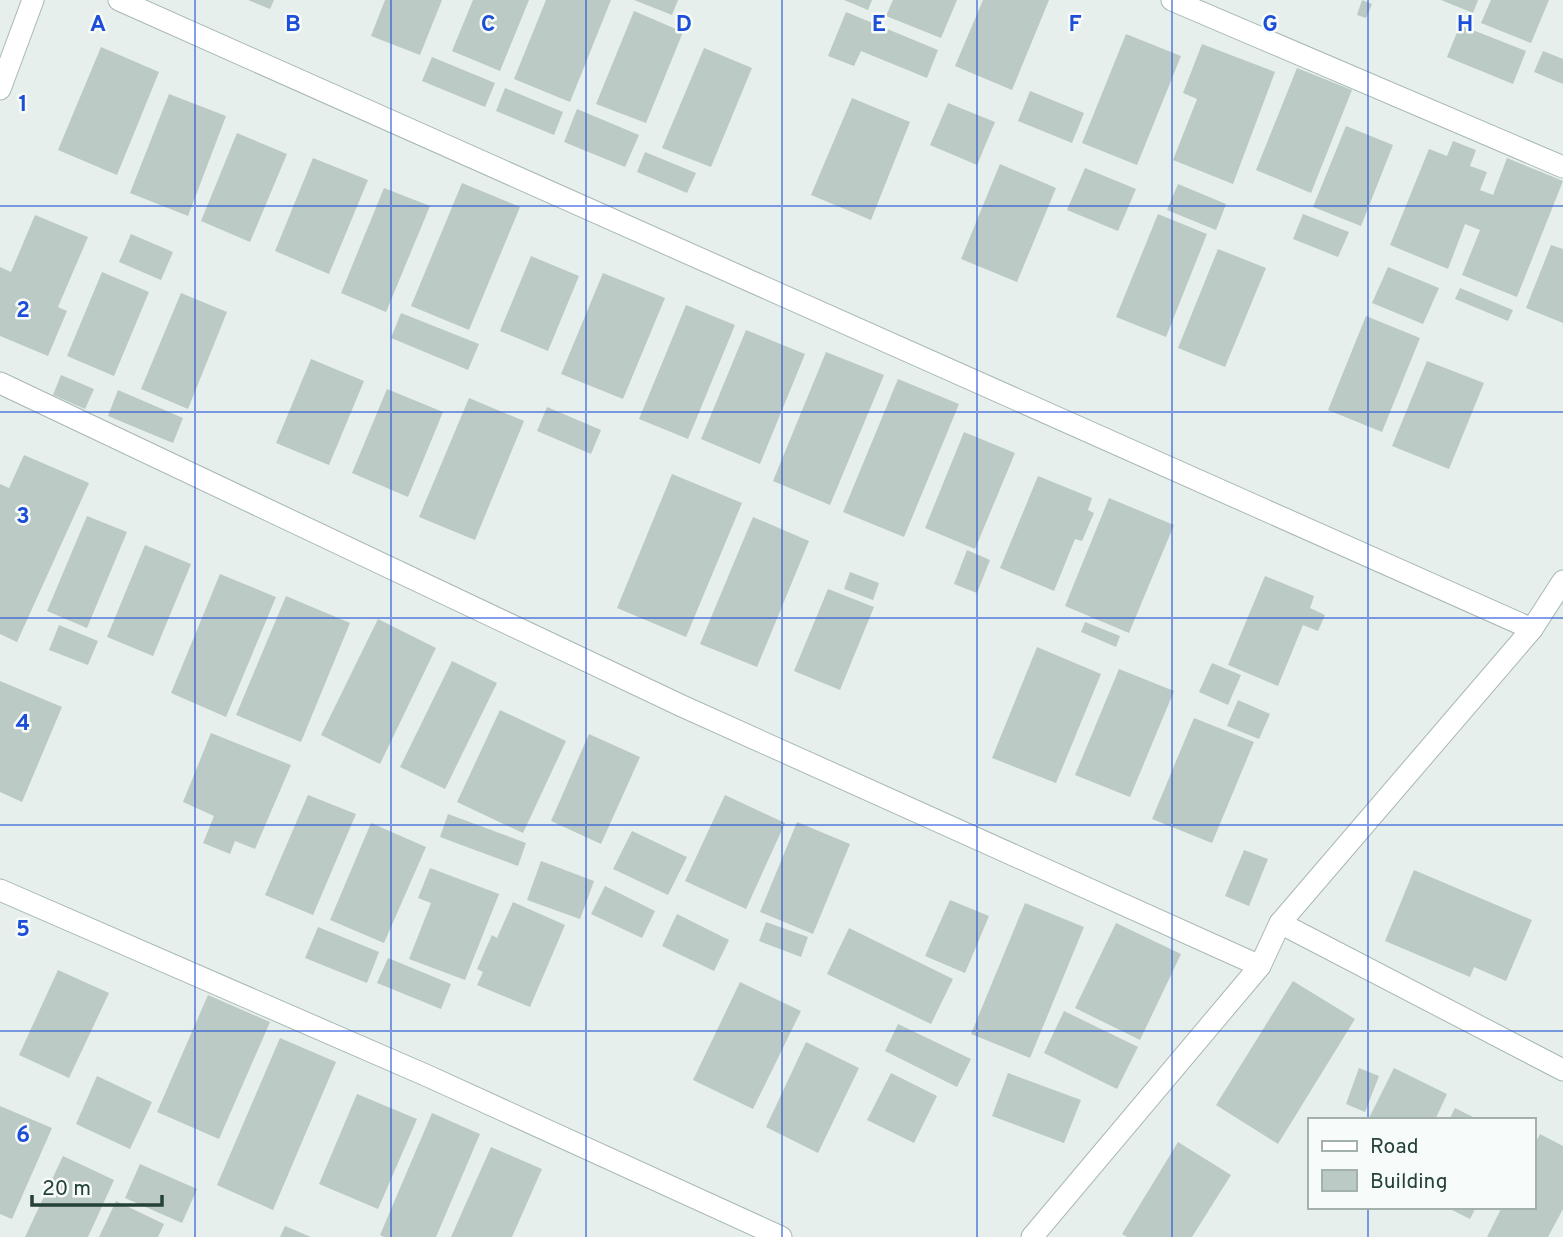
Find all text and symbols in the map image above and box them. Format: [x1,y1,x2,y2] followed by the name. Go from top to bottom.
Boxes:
[90,11,106,40] text: A
[285,11,301,40] text: B
[481,11,495,40] text: C
[676,11,692,40] text: D
[872,11,886,40] text: E
[1068,11,1082,40] text: F
[1262,11,1278,40] text: G
[1457,11,1473,40] text: H
[18,91,28,120] text: 1
[16,297,30,326] text: 2
[16,503,30,532] text: 3
[16,710,30,739] text: 4
[16,916,30,945] text: 5
[1308,1118,1535,1209] legend
[16,1122,30,1151] text: 6
[1370,1134,1419,1161] text: Road
[32,1164,161,1208] scale bar
[1370,1169,1448,1196] text: Building
[42,1176,91,1203] text: 20 m

